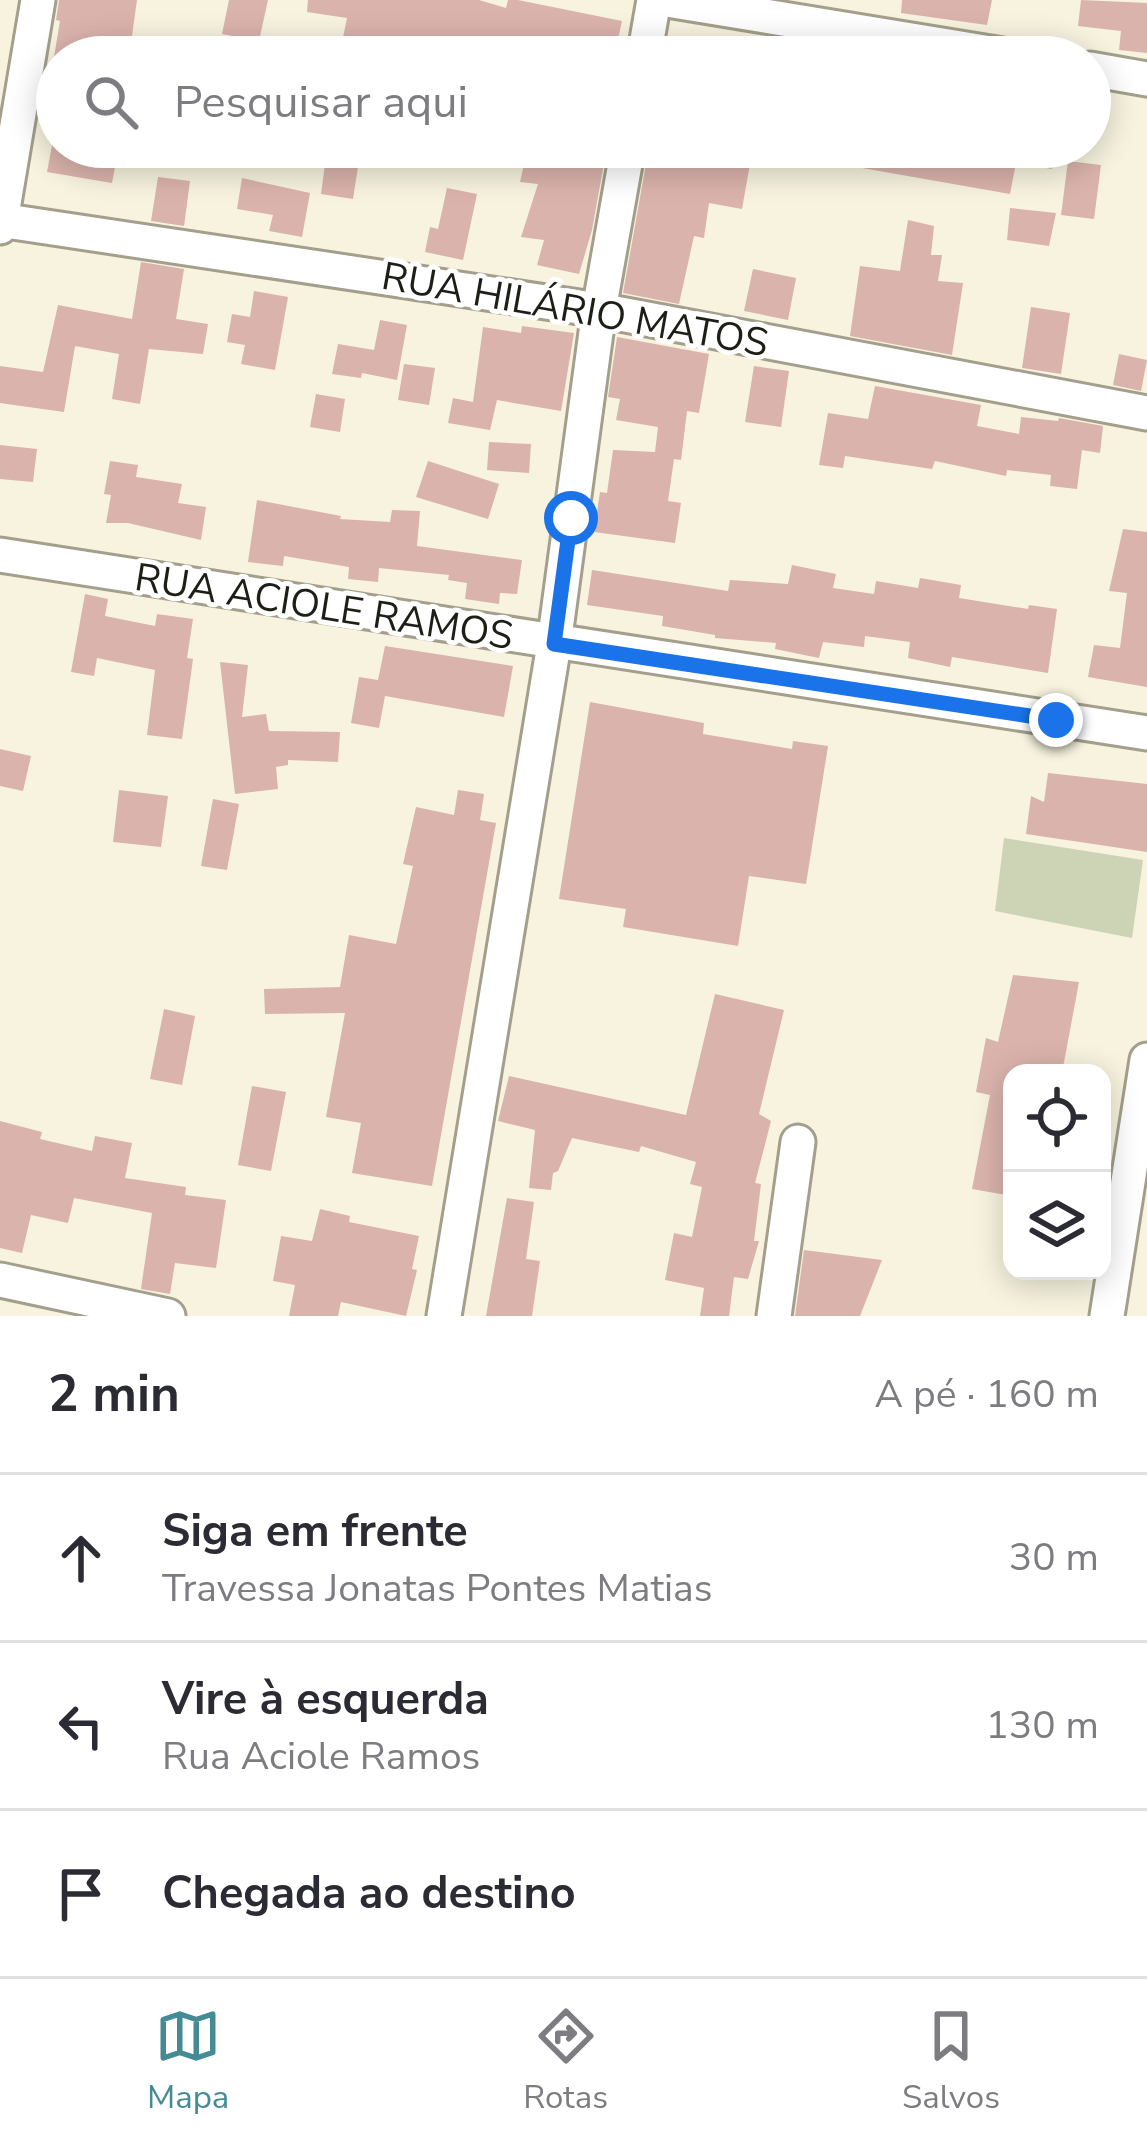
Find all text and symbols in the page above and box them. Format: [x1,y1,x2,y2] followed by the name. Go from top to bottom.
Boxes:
[36,36,1111,168] search box
[78,69,144,135] icon: search
[174,72,468,133] text: Pesquisar aqui
[378,250,772,370] street label: RUA HILÁRIO MATOS
[544,491,598,545] route start
[131,551,517,663] street label: RUA ACIOLE RAMOS
[1029,693,1083,747] route end
[1003,1064,1111,1280] map controls
[1003,1064,1111,1172] button: locate
[1003,1172,1111,1280] button: layers
[48,1359,180,1429] text: 2 min
[875,1368,1099,1421] text: A pé · 160 m
[162,1501,468,1562] text: Siga em frente
[48,1525,114,1591] icon: ahead
[1009,1531,1099,1584] text: 30 m
[162,1562,713,1615] text: Travessa Jonatas Pontes Matias
[162,1669,489,1730] text: Vire à esquerda
[48,1693,114,1759] icon: left
[985,1699,1099,1752] text: 130 m
[162,1730,480,1783] text: Rua Aciole Ramos
[48,1861,114,1927] icon: arrive
[162,1863,576,1924] text: Chegada ao destino
[147,2003,229,2120] tab: Mapa
[523,2003,608,2120] tab: Rotas
[902,2003,1000,2120] tab: Salvos

